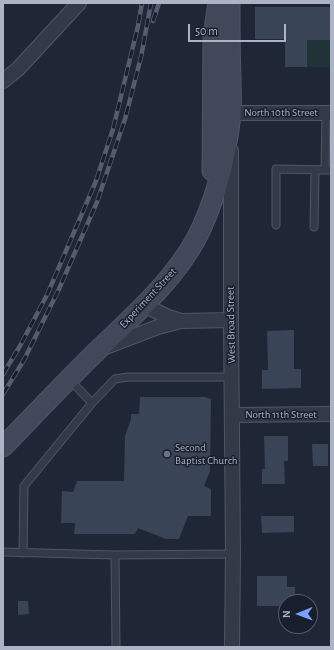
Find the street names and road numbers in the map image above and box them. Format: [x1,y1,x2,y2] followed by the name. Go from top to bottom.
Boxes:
[244,106,318,120] street label: North 10th Street
[117,265,179,331] street label: Experiment Street
[224,286,238,364] street label: West Broad Street
[245,408,317,422] street label: North 11th Street

